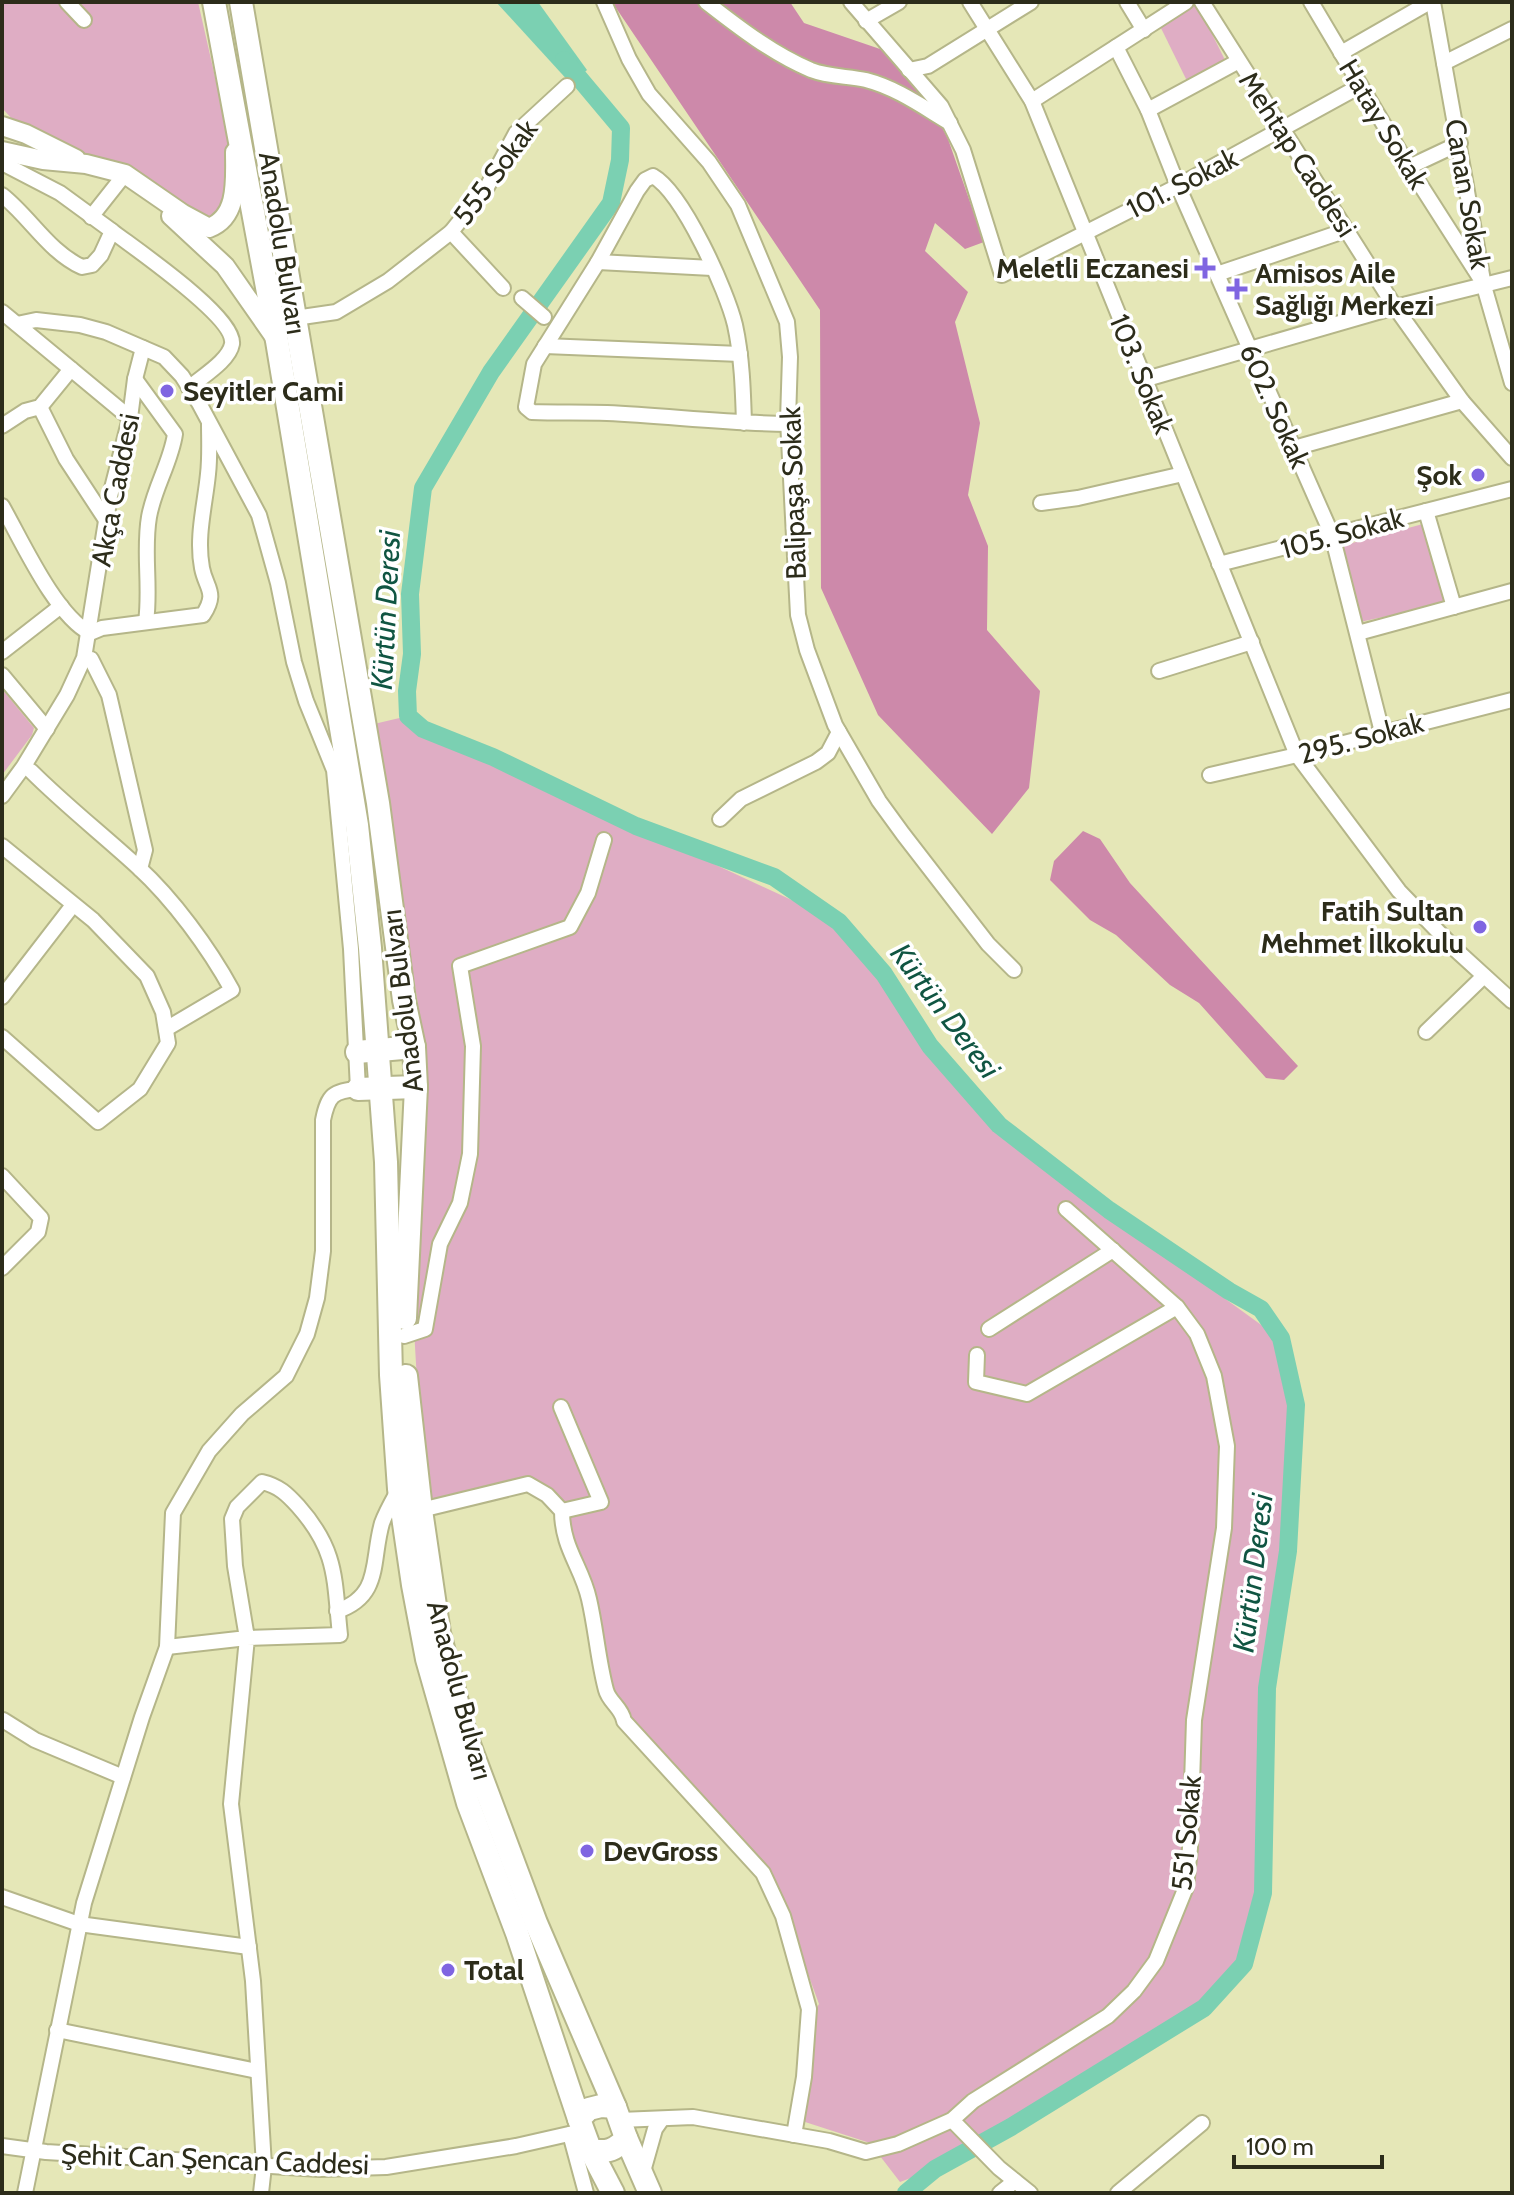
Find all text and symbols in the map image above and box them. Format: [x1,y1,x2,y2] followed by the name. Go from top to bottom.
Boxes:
[1332,53,1436,196] street label: Hatay Sokak
[1232,65,1364,243] street label: Mehtap Caddesi
[445,112,545,231] street label: 555 Sokak
[1438,116,1498,272] street label: Canan Sokak
[1121,140,1244,225] street label: 101. Sokak
[252,149,314,337] street label: Anadolu Bulvarı
[996,251,1189,285] place label: Meletli Eczanesi
[1255,256,1434,322] place label: Amisos Aile Sağlığı Merkezi
[1196,259,1214,277] marker: Meletli Eczanesi
[1226,278,1248,300] marker: Amisos Aile Sağlığı Merkezi
[1103,309,1182,439] street label: 103. Sokak
[1233,339,1318,474] street label: 602. Sokak
[183,374,344,408] place label: Seyitler Cami
[158,382,176,400] marker: Seyitler Cami
[773,405,813,580] street label: Balipaşa Sokak
[83,411,147,569] street label: Akça Caddesi
[1416,458,1462,492] place label: Şok
[1469,466,1487,484] marker: Şok
[1277,500,1408,566] street label: 105. Sokak
[363,529,408,691] water label: Kürtün Deresi
[1295,705,1428,771] street label: 295. Sokak
[1261,894,1464,960] place label: Fatih Sultan Mehmet İlkokulu
[374,907,430,1095] street label: Anadolu Bulvarı
[1471,918,1489,936] marker: Fatih Sultan Mehmet İlkokulu
[883,936,1009,1086] water label: Kürtün Deresi
[1224,1491,1281,1654] water label: Kürtün Deresi
[420,1597,500,1783] street label: Anadolu Bulvarı
[1164,1773,1208,1892] street label: 551 Sokak
[603,1834,718,1868] place label: DevGross
[578,1842,596,1860] marker: DevGross
[464,1953,524,1987] place label: Total
[439,1961,457,1979] marker: Total
[1234,2119,1382,2169] scale bar
[1246,2132,1314,2161] text: 100 m
[60,2137,370,2181] street label: Şehit Can Şencan Caddesi

